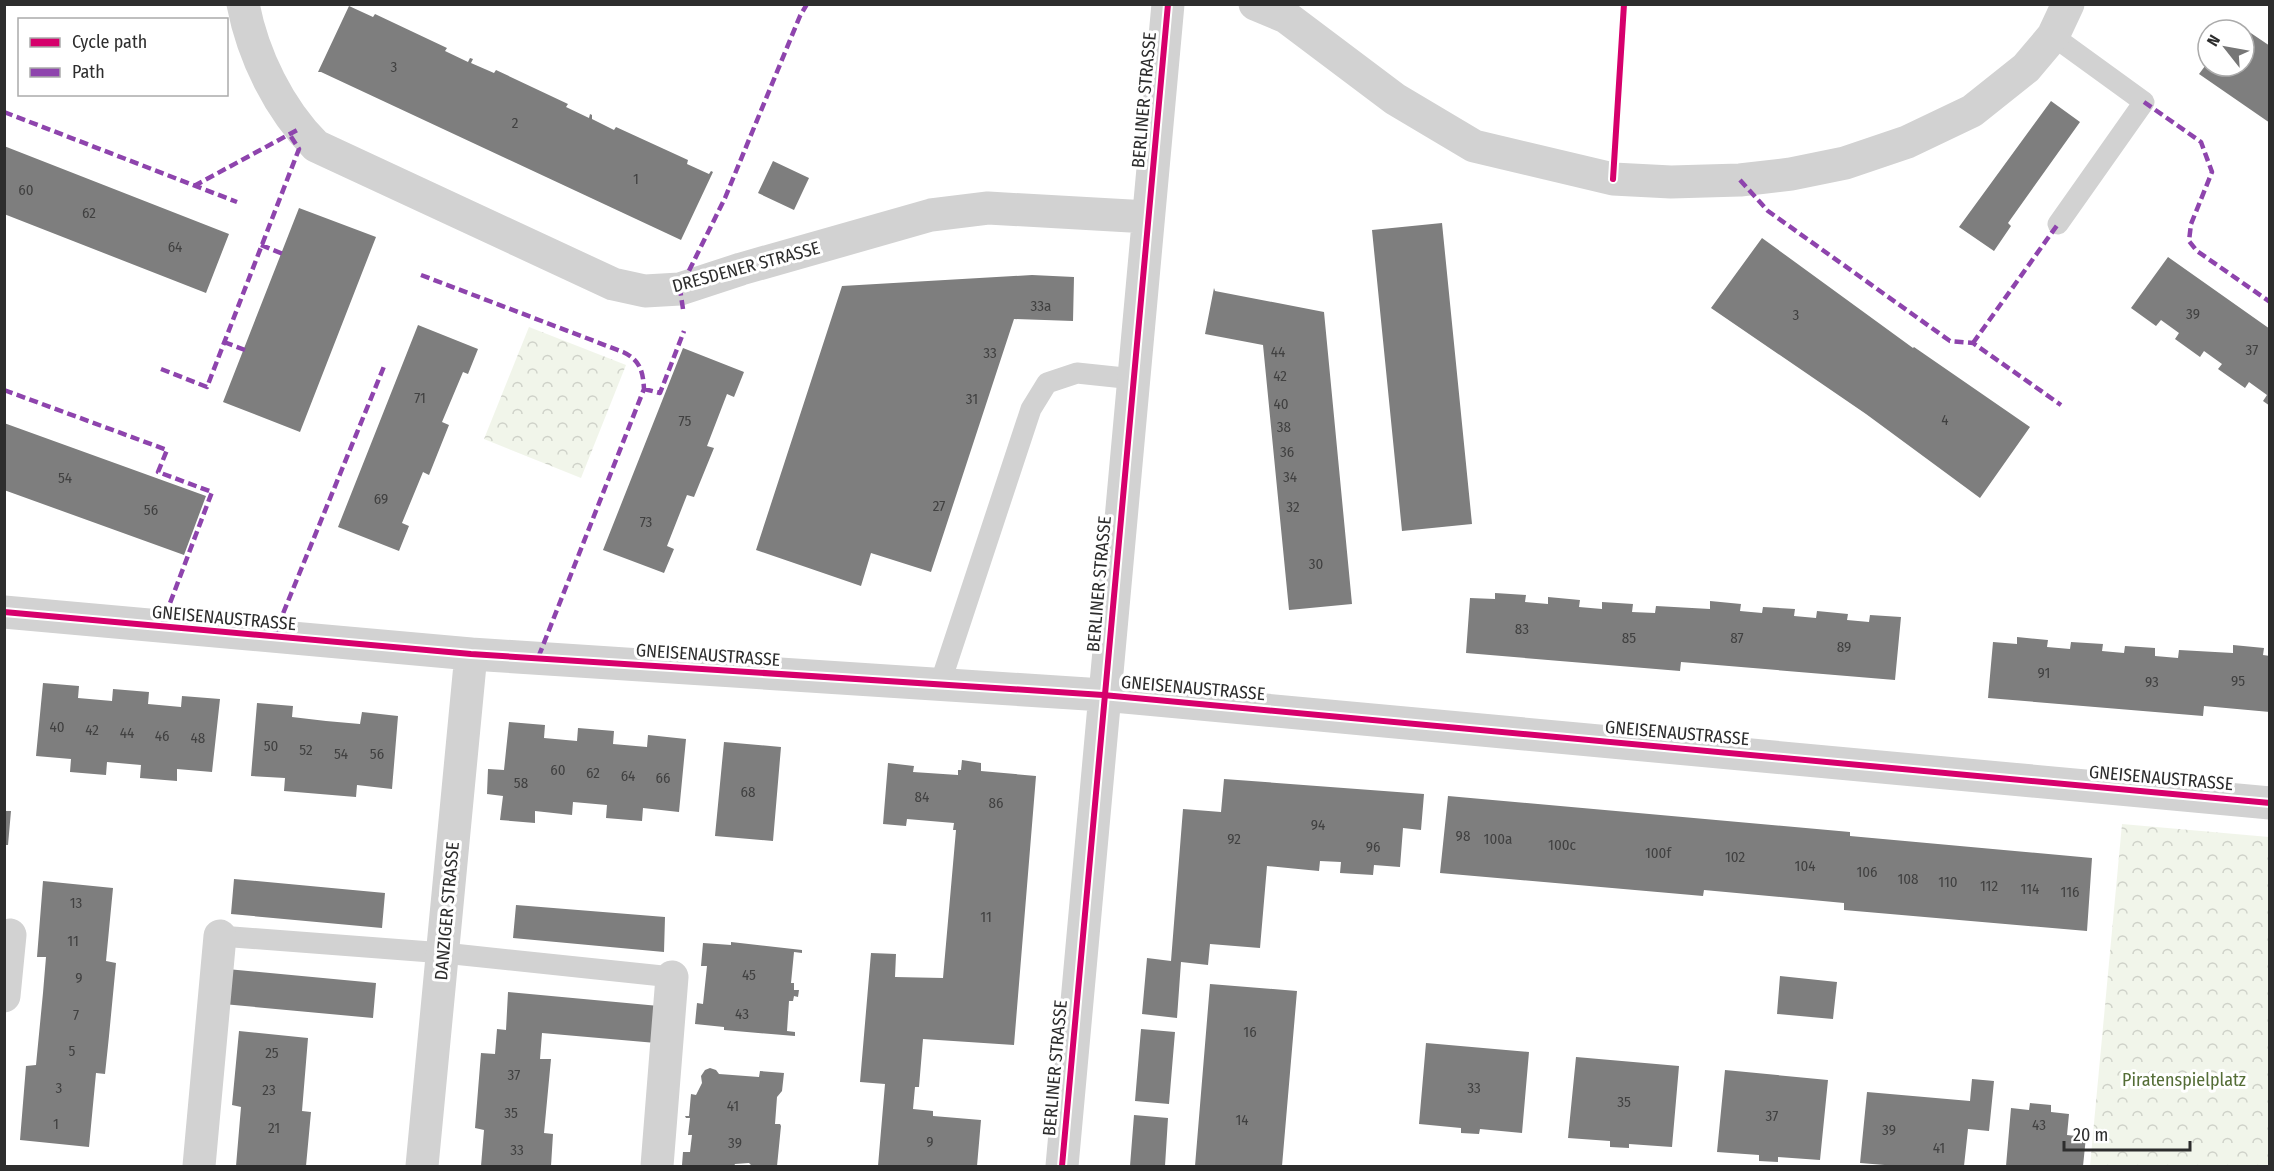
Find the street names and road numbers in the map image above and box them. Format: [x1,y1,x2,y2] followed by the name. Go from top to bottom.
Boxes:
[1127,31,1161,169] street label: BERLINER STRASSE
[670,237,822,297] street label: DRESDENER STRASSE
[1082,515,1116,653] street label: BERLINER STRASSE
[151,601,297,635] street label: GNEISENAUSTRASSE
[635,639,781,671] street label: GNEISENAUSTRASSE
[1120,671,1266,705] street label: GNEISENAUSTRASSE
[1604,716,1750,750] street label: GNEISENAUSTRASSE
[2088,761,2234,795] street label: GNEISENAUSTRASSE
[430,841,464,981] street label: DANZIGER STRASSE
[1038,999,1072,1137] street label: BERLINER STRASSE

